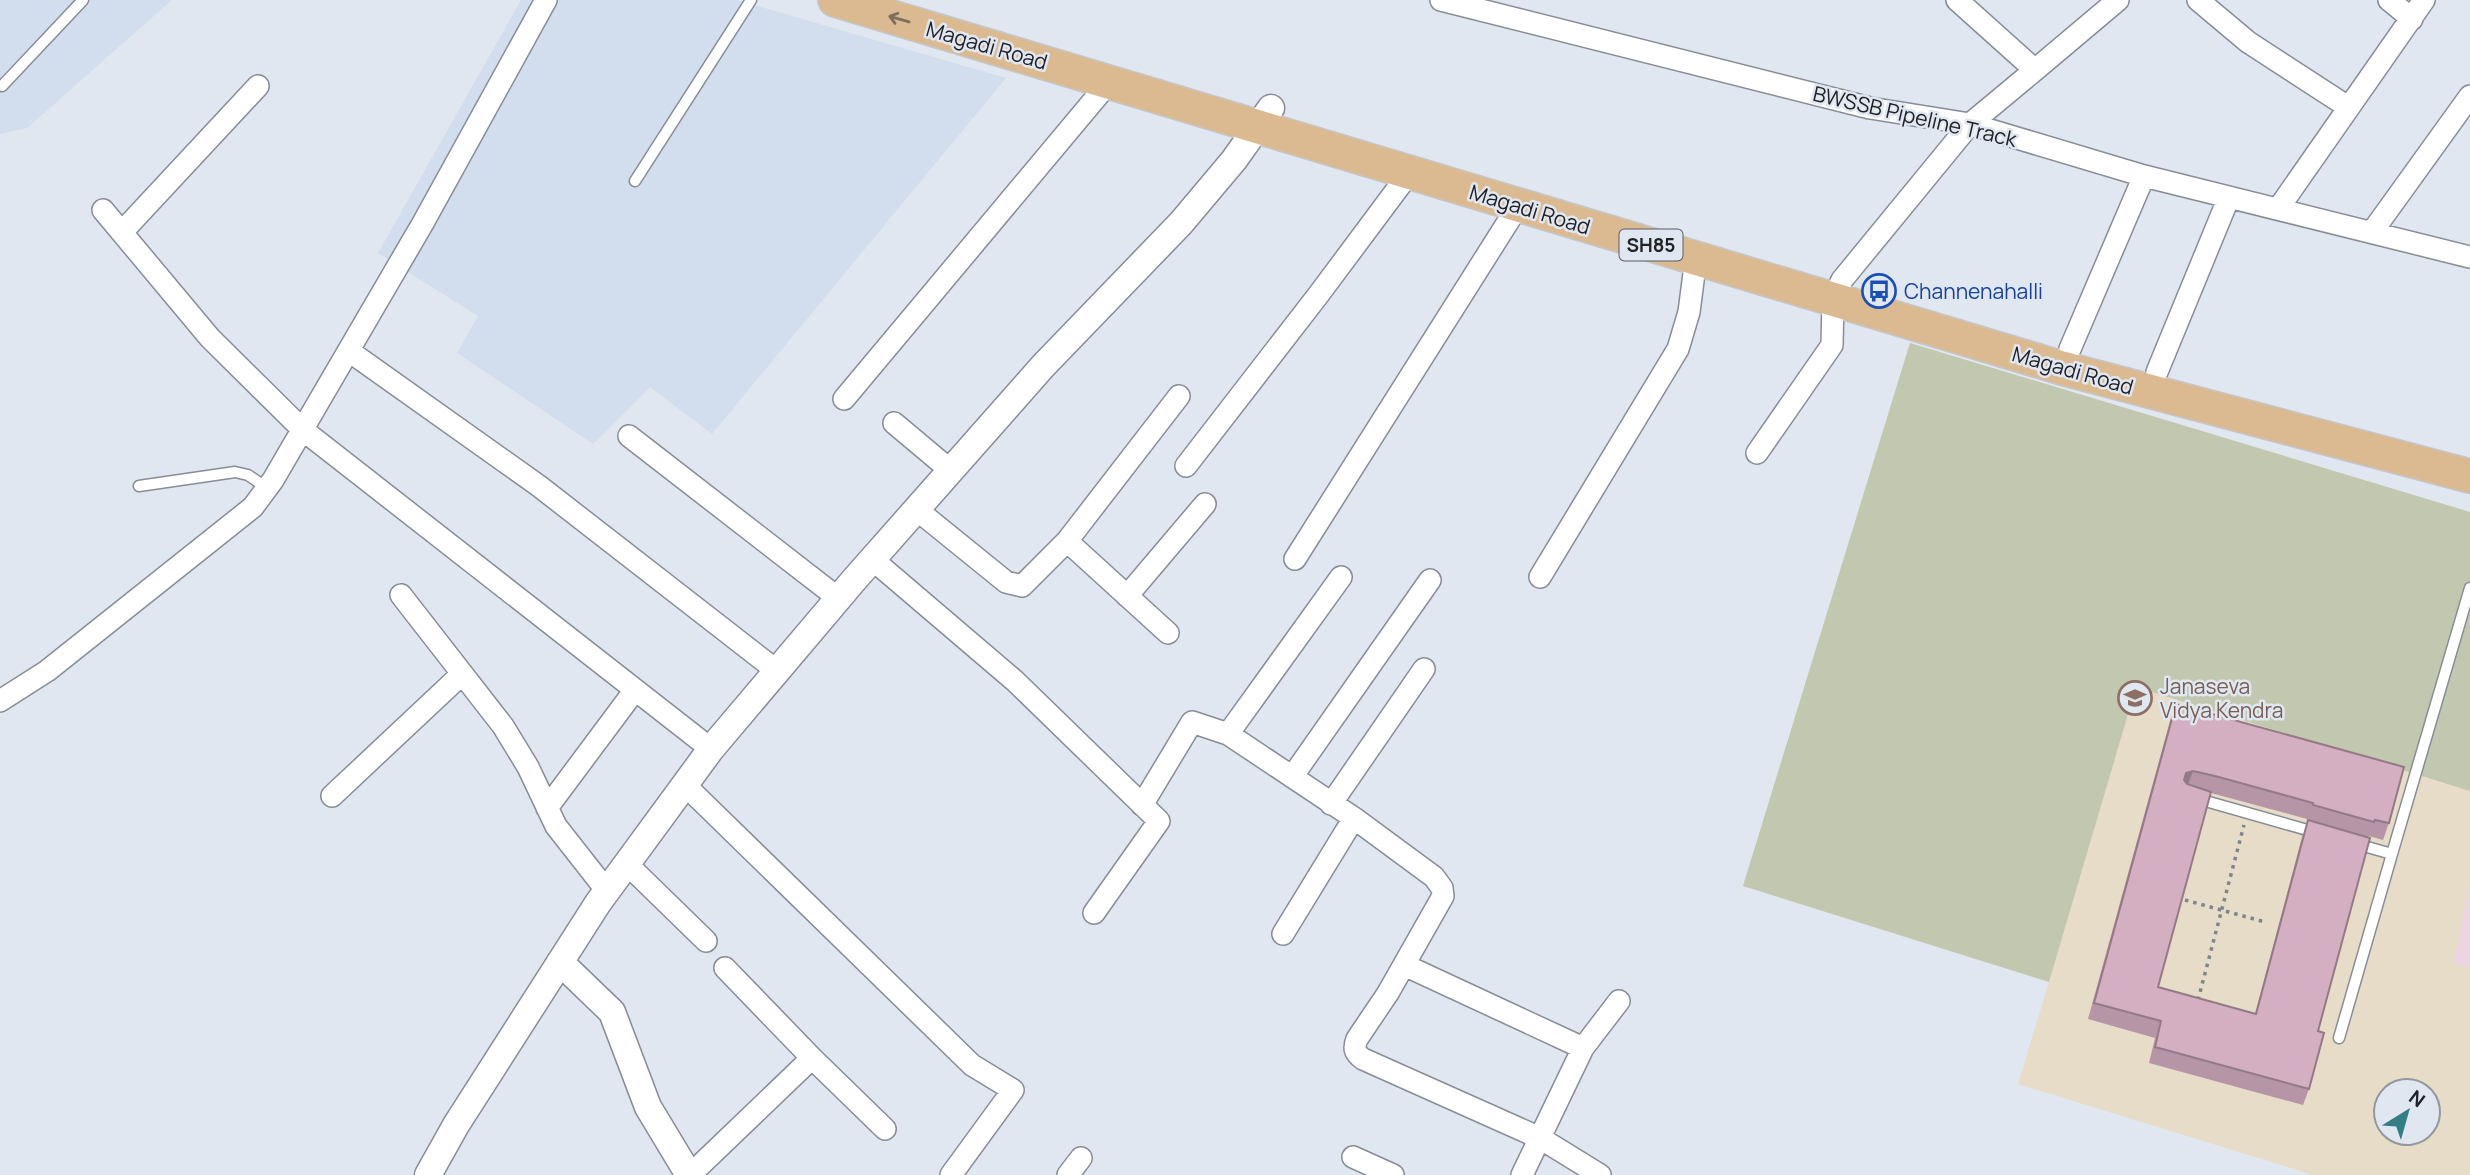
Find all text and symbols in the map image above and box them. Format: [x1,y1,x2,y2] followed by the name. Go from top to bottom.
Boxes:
[888,11,910,24] one-way arrow
[923,14,1051,76] street label: Magadi Road
[1810,79,2020,153] street label: BWSSB Pipeline Track
[1466,177,1594,241] street label: Magadi Road
[1620,230,1682,260] road number: SH85
[1860,272,1898,310] bus stop icon: Channenahalli
[1904,277,2043,305] place label: Channenahalli
[2009,339,2137,401] street label: Magadi Road
[2160,672,2283,724] place label: Janaseva Vidya Kendra
[2116,679,2154,717] school or university icon: Janaseva Vidya Kendra
[2372,1077,2442,1147] north arrow
[2404,1084,2431,1113] text: N

